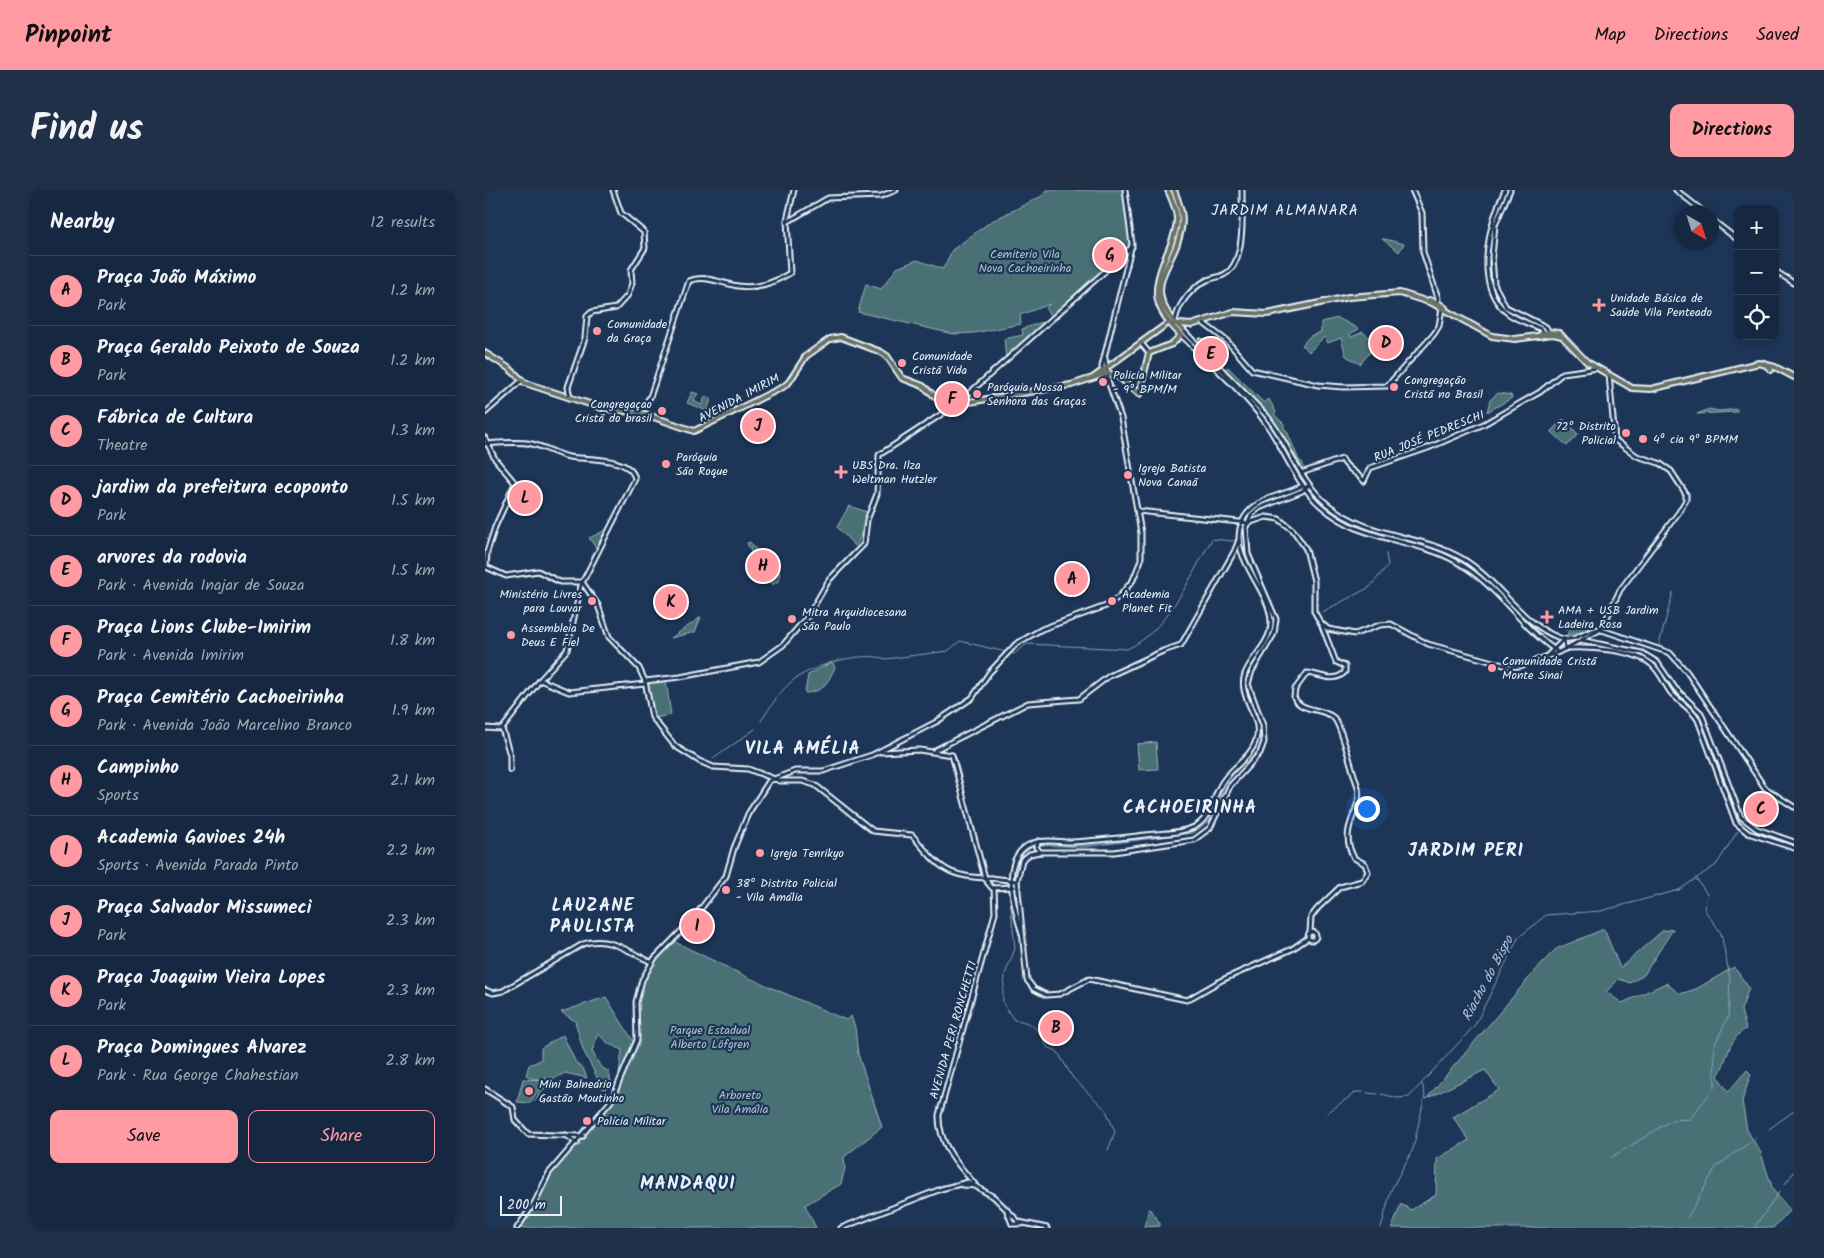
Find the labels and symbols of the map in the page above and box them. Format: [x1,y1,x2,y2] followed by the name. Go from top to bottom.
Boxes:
[1211,199,1359,223] district label: JARDIM ALMANARA
[1674,205,1719,250] north arrow
[1094,236,1126,274] pin: G
[979,245,1072,278] park label: Cemiterio Vila Nova Cachoeirinha
[1610,289,1712,322] place label: Unidade Básica de Saúde Vila Penteado
[1592,298,1606,312] marker: Unidade Básica de Saúde Vila Penteado
[607,315,668,348] place label: Comunidade da Graça
[1370,324,1402,362] pin: D
[591,325,603,337] marker: Comunidade da Graça
[1195,335,1227,373] pin: E
[912,347,973,380] place label: Comunidade Cristã Vida
[896,357,908,369] marker: Comunidade Cristã Vida
[1113,366,1183,399] place label: Policia Militar - 9º BPM/M
[695,369,784,428] street label: AVENIDA IMIRIM
[1404,371,1483,404] place label: Congregação Cristã no Brasil
[1097,376,1109,388] marker: Policia Militar - 9º BPM/M
[987,378,1086,411] place label: Paróquia Nossa Senhora das Graças
[936,380,968,418] pin: F
[1388,381,1400,393] marker: Congregação Cristã no Brasil
[971,388,983,400] marker: Paróquia Nossa Senhora das Graças
[575,395,652,428] place label: Congregaçao Cristã do brasil
[656,405,668,417] marker: Congregaçao Cristã do brasil
[1371,405,1488,467] street label: RUA JOSÉ PEDRESCHI
[742,407,774,445] pin: J
[1556,417,1616,450] place label: 72º Distrito Policial
[1620,427,1632,439] marker: 72º Distrito Policial
[1653,430,1738,449] place label: 4ª cia 9º BPMM
[1637,433,1649,445] marker: 4ª cia 9º BPMM
[676,448,728,481] place label: Paróquia São Roque
[852,456,938,489] place label: UBS Dra. Ilza Weltman Hutzler
[660,458,672,470] marker: Paróquia São Roque
[1138,459,1207,492] place label: Igreja Batista Nova Canaã
[834,465,848,479] marker: UBS Dra. Ilza Weltman Hutzler
[1122,469,1134,481] marker: Igreja Batista Nova Canaã
[509,479,541,517] pin: L
[747,547,779,585] pin: H
[1056,560,1088,598] pin: A
[655,583,687,621] pin: K
[499,585,583,618] place label: Ministério Livres para Louvar
[1122,585,1172,618] place label: Academia Planet Fit
[586,595,598,607] marker: Ministério Livres para Louvar
[1106,595,1118,607] marker: Academia Planet Fit
[1558,601,1659,634] place label: AMA + USB Jardim Ladeira Rosa
[802,603,907,636] place label: Mitra Arquidiocesana São Paulo
[1540,610,1554,624] marker: AMA + USB Jardim Ladeira Rosa
[786,613,798,625] marker: Mitra Arquidiocesana São Paulo
[521,619,595,652] place label: Assembleia De Deus E Fiel
[505,629,517,641] marker: Assembleia De Deus E Fiel
[1502,652,1598,685] place label: Comunidade Cristã Monte Sinai
[1486,662,1498,674] marker: Comunidade Cristã Monte Sinai
[745,735,861,764] district label: VILA AMÉLIA
[1745,790,1777,828] pin: C
[1123,794,1257,823] district label: CACHOEIRINHA
[1354,796,1380,822] your location
[1408,837,1524,866] district label: JARDIM PERI
[770,844,844,863] place label: Igreja Tenrikyo
[754,847,766,859] marker: Igreja Tenrikyo
[736,874,837,907] place label: 38º Distrito Policial - Vila Amália
[720,884,732,896] marker: 38º Distrito Policial - Vila Amália
[550,892,636,942] district label: LAUZANE PAULISTA
[681,907,713,945] pin: I
[1456,930,1520,1025] water label: Riacho do Bispo
[925,959,982,1101] street label: AVENIDA PERI RONCHETTI
[1040,1009,1072,1047] pin: B
[670,1021,750,1054] park label: Parque Estadual Alberto Löfgren
[539,1075,624,1108] place label: Mini Balneário Gastão Moutinho
[523,1085,535,1097] marker: Mini Balneário Gastão Moutinho
[712,1086,769,1119] park label: Arboreto Vila Amália
[597,1112,667,1131] place label: Polícia Militar
[581,1115,593,1127] marker: Polícia Militar
[640,1170,736,1199] district label: MANDAQUI
[500,1193,563,1216] scale bar

